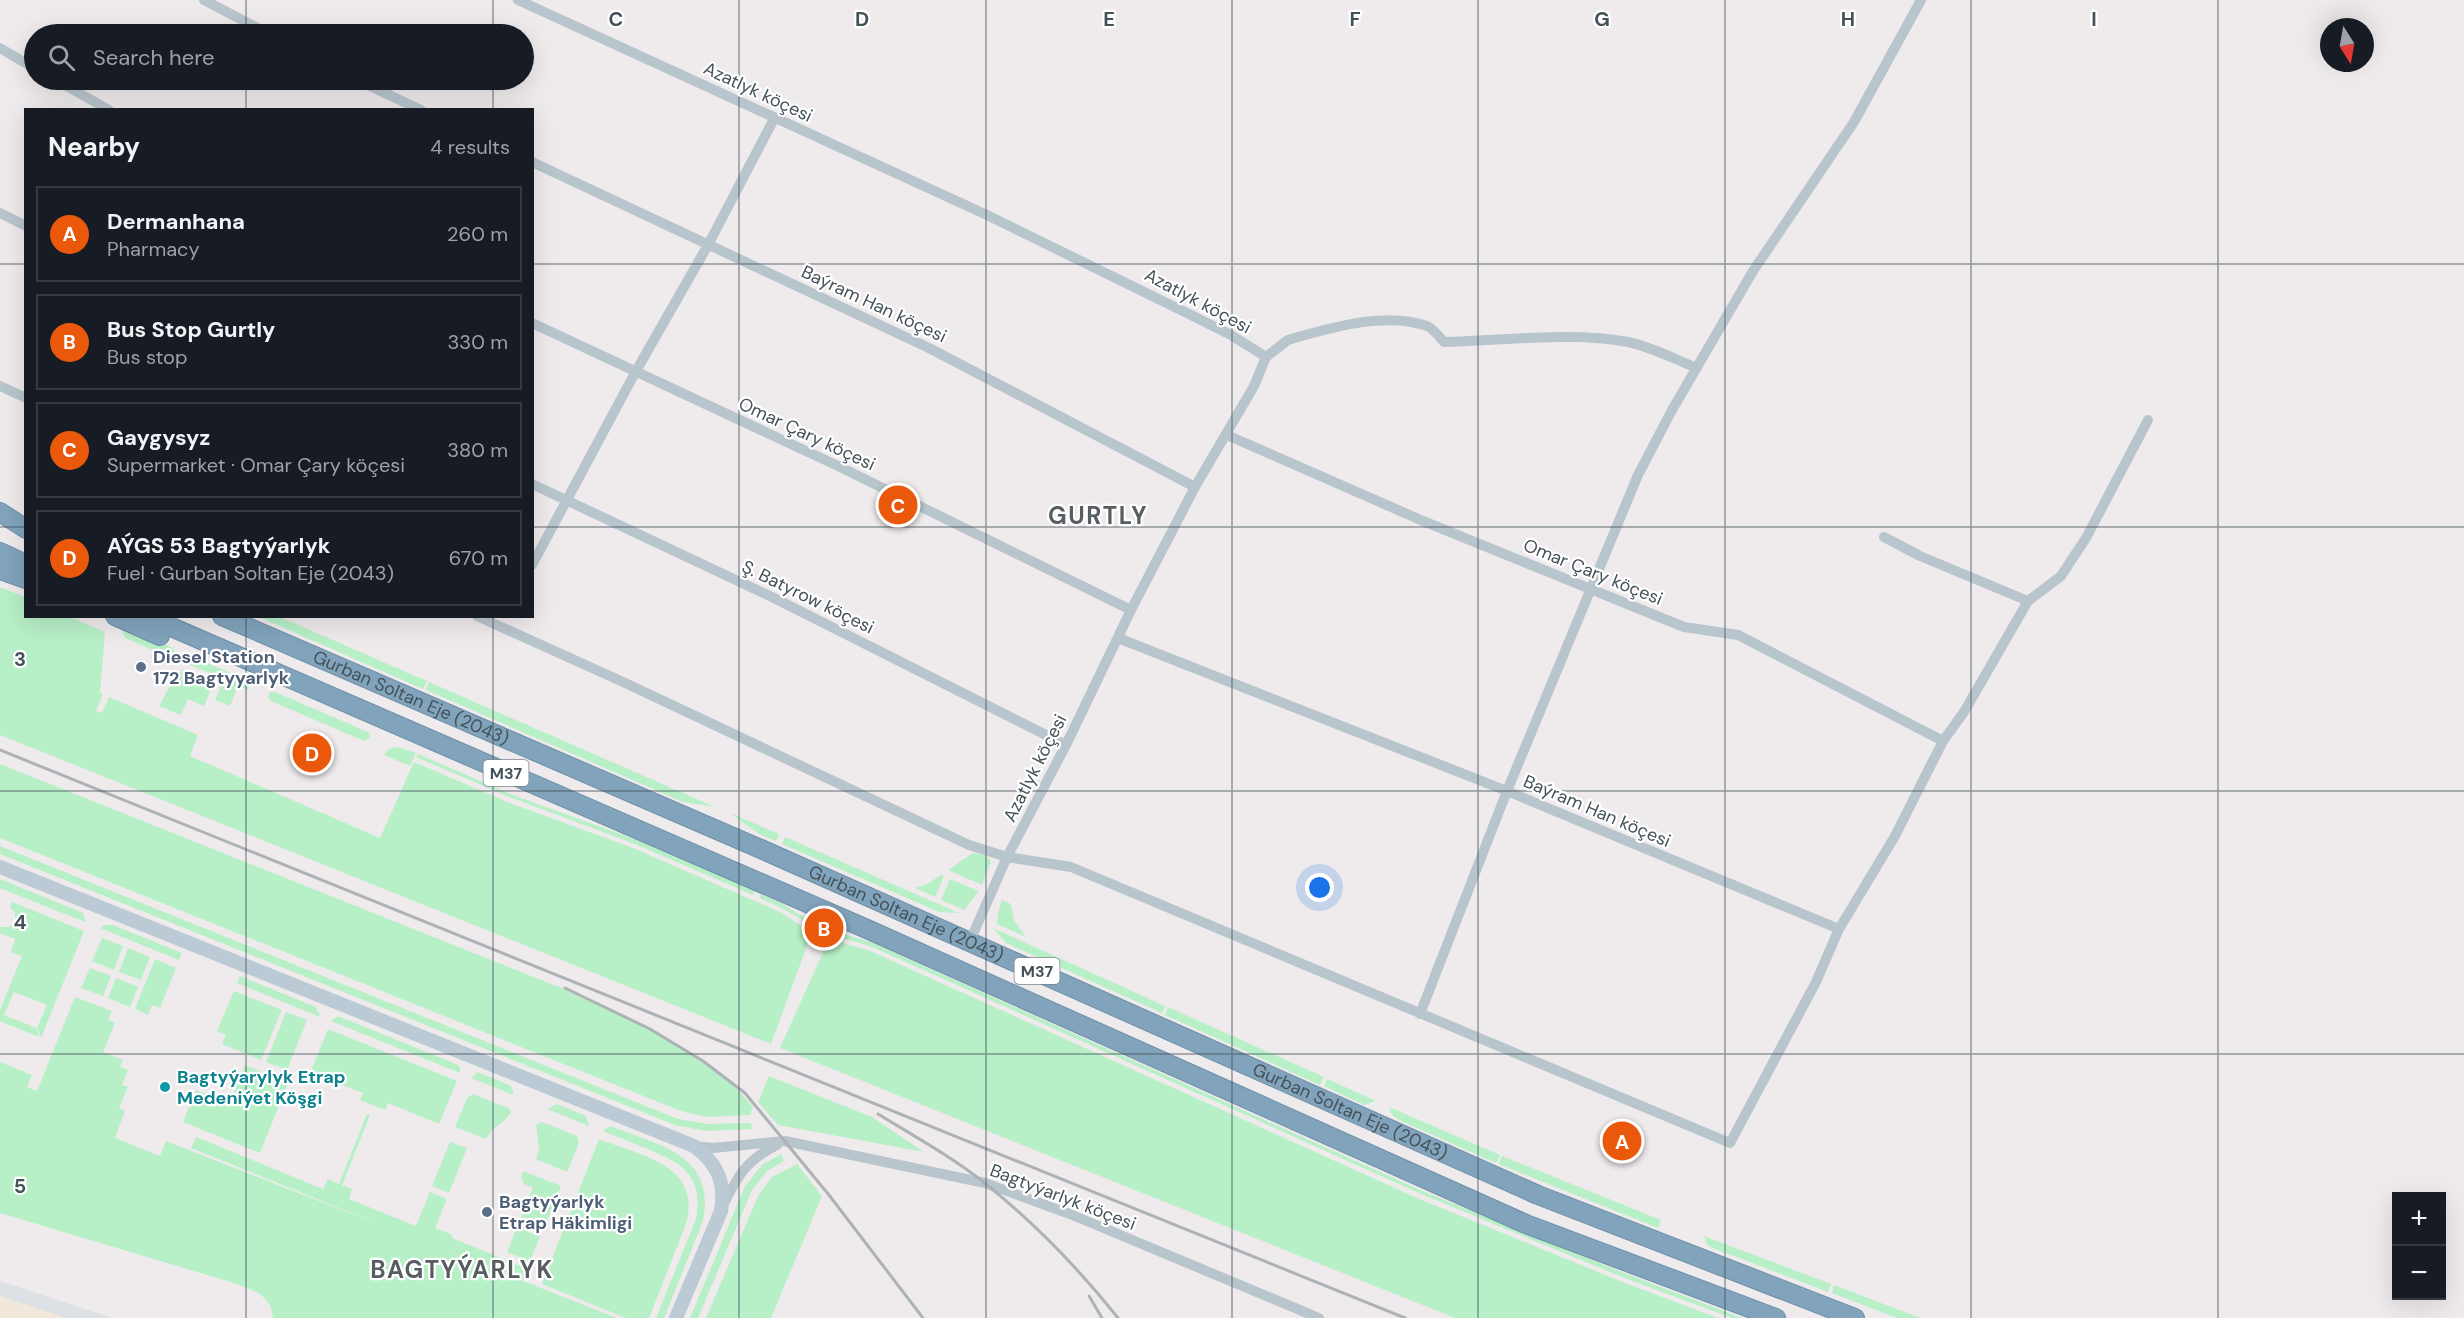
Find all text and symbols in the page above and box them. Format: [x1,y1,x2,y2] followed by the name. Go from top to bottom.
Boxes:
[609,6,623,32] text: C
[855,6,869,32] text: D
[1103,6,1115,32] text: E
[1349,6,1361,32] text: F
[1594,6,1610,32] text: G
[1841,6,1855,32] text: H
[2091,6,2097,32] text: I
[2320,18,2374,72] north arrow
[24,24,534,90] search box
[45,41,78,74] icon: search
[93,43,214,72] text: Search here
[700,56,816,128] street label: Azatlyk köçesi
[48,130,140,164] text: Nearby
[430,134,510,160] text: 4 results
[107,207,245,236] text: Dermanhana
[62,221,77,247] text: A
[447,221,508,247] text: 260 m
[107,236,200,262] text: Pharmacy
[797,260,951,348] street label: Baýram Han köçesi
[1140,263,1256,339] street label: Azatlyk köçesi
[107,315,275,344] text: Bus Stop Gurtly
[63,329,76,355] text: B
[448,329,508,355] text: 330 m
[107,344,187,370] text: Bus stop
[735,392,879,476] street label: Omar Çary köçesi
[107,423,210,452] text: Gaygysyz
[62,437,77,463] text: C
[447,437,508,463] text: 380 m
[107,452,405,478] text: Supermarket · Omar Çary köçesi
[878,482,918,528] pin: C
[1048,500,1148,531] district label: GURTLY
[107,531,330,560] text: AÝGS 53 Bagtyýarlyk
[1520,533,1666,611] street label: Omar Çary köçesi
[62,545,77,571] text: D
[449,545,508,571] text: 670 m
[738,555,878,639] street label: Ş. Batyrow köçesi
[107,560,394,586] text: Fuel · Gurban Soltan Eje (2043)
[153,645,290,690] place label: Diesel Station 172 Bagtyyarlyk
[309,645,513,751] street label: Gurban Soltan Eje (2043)
[14,646,26,672] text: 3
[134,660,148,674] marker: Diesel Station 172 Bagtyyarlyk
[998,710,1072,826] street label: Azatlyk köçesi
[292,730,332,776] pin: D
[484,760,528,786] road number: M37
[1520,769,1674,853] street label: Baýram Han köçesi
[805,860,1007,968] street label: Gurban Soltan Eje (2043)
[1305,873,1334,902] your location
[804,906,844,950] pin: B
[14,909,27,935] text: 4
[1014,958,1060,984] road number: M37
[1249,1057,1451,1165] street label: Gurban Soltan Eje (2043)
[177,1065,346,1110] place label: Bagtyýarylyk Etrap Medeniýet Köşgi
[158,1080,172,1094] marker: Bagtyýarylyk Etrap Medeniýet Köşgi
[1602,1118,1642,1164] pin: A
[987,1158,1139,1236] street label: Bagtyýarlyk köçesi
[14,1173,26,1199] text: 5
[499,1190,632,1235] place label: Bagtyýarlyk Etrap Häkimligi
[2392,1192,2446,1300] map controls
[2392,1192,2446,1246] button: +
[480,1205,494,1219] marker: Bagtyýarlyk Etrap Häkimligi
[2392,1246,2446,1300] button: −
[370,1253,554,1285] district label: BAGTYÝARLYK

